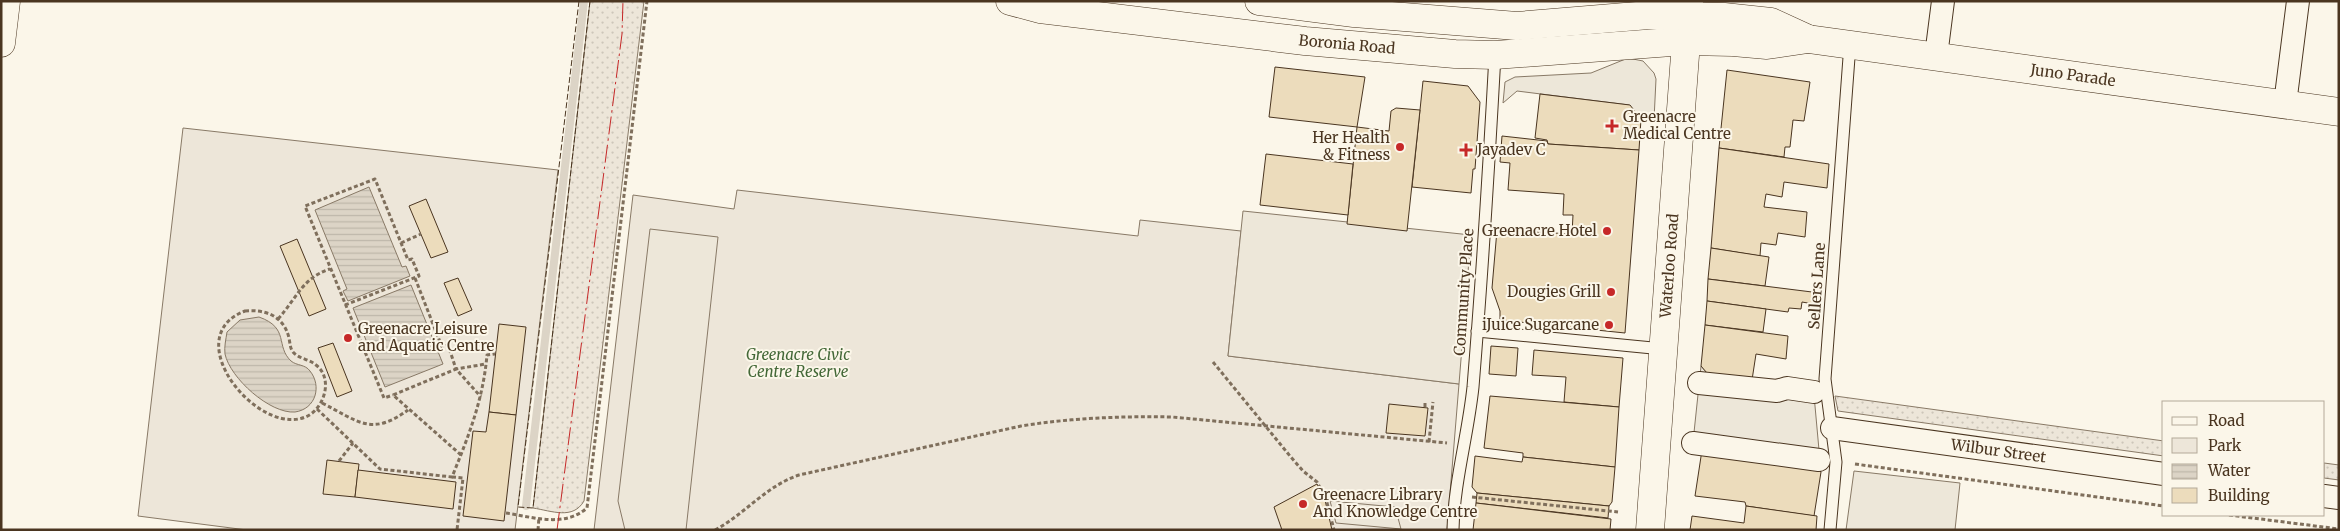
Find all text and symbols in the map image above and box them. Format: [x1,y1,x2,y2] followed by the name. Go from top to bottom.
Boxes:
[1297,30,1396,58] street label: Boronia Road
[2028,60,2117,90] street label: Juno Parade
[1623,107,1731,143] place label: Greenacre Medical Centre
[1605,119,1619,133] marker: Greenacre Medical Centre
[1312,128,1390,164] place label: Her Health & Fitness
[1476,140,1546,159] place label: Jayadev C
[1394,141,1406,153] marker: Her Health & Fitness
[1459,143,1473,157] marker: Jayadev C
[1656,213,1682,320] street label: Waterloo Road
[1482,221,1597,240] place label: Greenacre Hotel
[1601,225,1613,237] marker: Greenacre Hotel
[1450,228,1477,356] street label: Community Place
[1804,242,1829,330] street label: Sellers Lane
[1507,282,1601,301] place label: Dougies Grill
[1605,286,1617,298] marker: Dougies Grill
[1482,315,1599,334] place label: iJuice Sugarcane
[358,319,495,355] place label: Greenacre Leisure and Aquatic Centre
[1603,319,1615,331] marker: iJuice Sugarcane
[342,332,354,344] marker: Greenacre Leisure and Aquatic Centre
[746,345,850,381] park label: Greenacre Civic Centre Reserve
[2162,401,2325,516] legend
[2208,411,2244,430] text: Road
[1949,434,2047,467] street label: Wilbur Street
[2208,436,2242,455] text: Park
[2207,461,2251,480] text: Water
[1312,485,1478,521] place label: Greenacre Library And Knowledge Centre
[2208,486,2270,505] text: Building
[1297,498,1309,510] marker: Greenacre Library And Knowledge Centre

